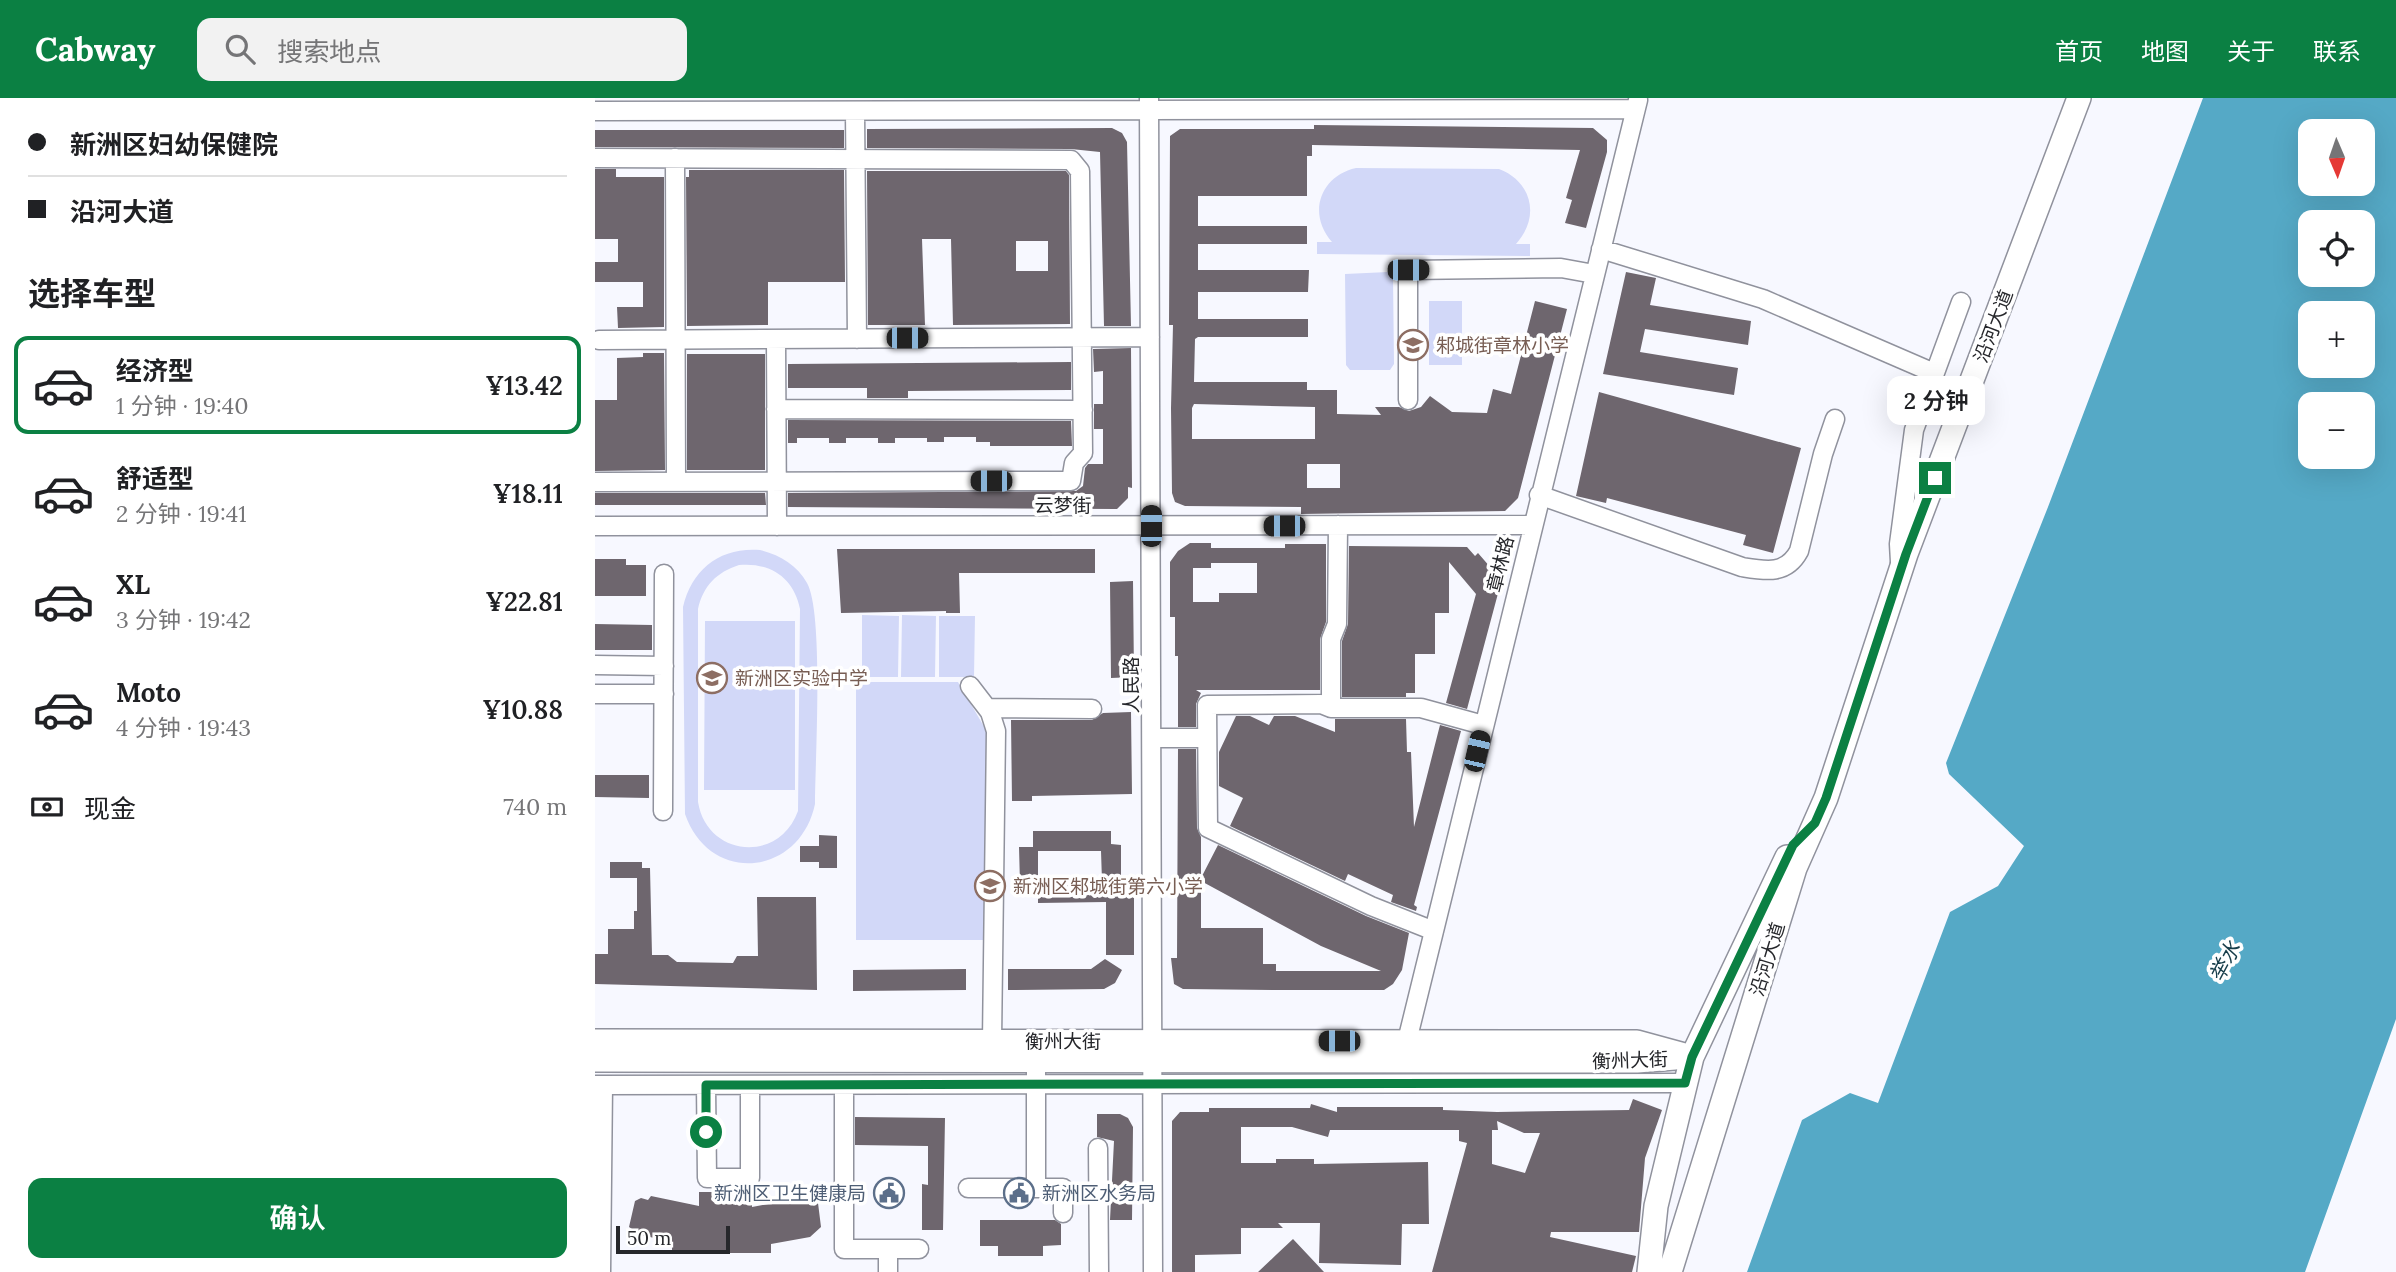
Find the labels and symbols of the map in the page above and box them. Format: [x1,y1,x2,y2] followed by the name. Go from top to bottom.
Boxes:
[2298,119,2375,196] north arrow
[1388,260,1430,281] car
[1968,286,2018,366] street label: 沿河大道
[887,328,929,349] car
[1396,328,1430,362] school or university icon: 邾城街章林小学
[1436,333,1569,357] place label: 邾城街章林小学
[1886,376,1984,426] callout: 2 分钟
[1919,462,1951,494] route end
[971,471,1013,492] car
[1034,493,1092,517] street label: 云梦街
[1141,505,1162,547] car
[1264,516,1306,537] car
[1481,533,1519,595] street label: 章林路
[1119,656,1143,714] street label: 人民路
[695,661,729,695] school or university icon: 新洲区实验中学
[735,666,868,690] place label: 新洲区实验中学
[1463,728,1492,774] car
[973,869,1007,903] school or university icon: 新洲区邾城街第六小学
[1013,874,1203,898] place label: 新洲区邾城街第六小学
[1744,919,1790,999] street label: 沿河大道
[2203,936,2247,987] water label: 举水
[1025,1029,1101,1053] street label: 衡州大街
[1319,1031,1361,1052] car
[1592,1047,1668,1073] street label: 衡州大街
[690,1116,722,1148] route start
[872,1176,906,1210] public building icon: 新洲区卫生健康局
[1002,1176,1036,1210] public building icon: 新洲区水务局
[714,1181,866,1205] place label: 新洲区卫生健康局
[1042,1181,1156,1205] place label: 新洲区水务局
[616,1223,730,1255] scale bar

